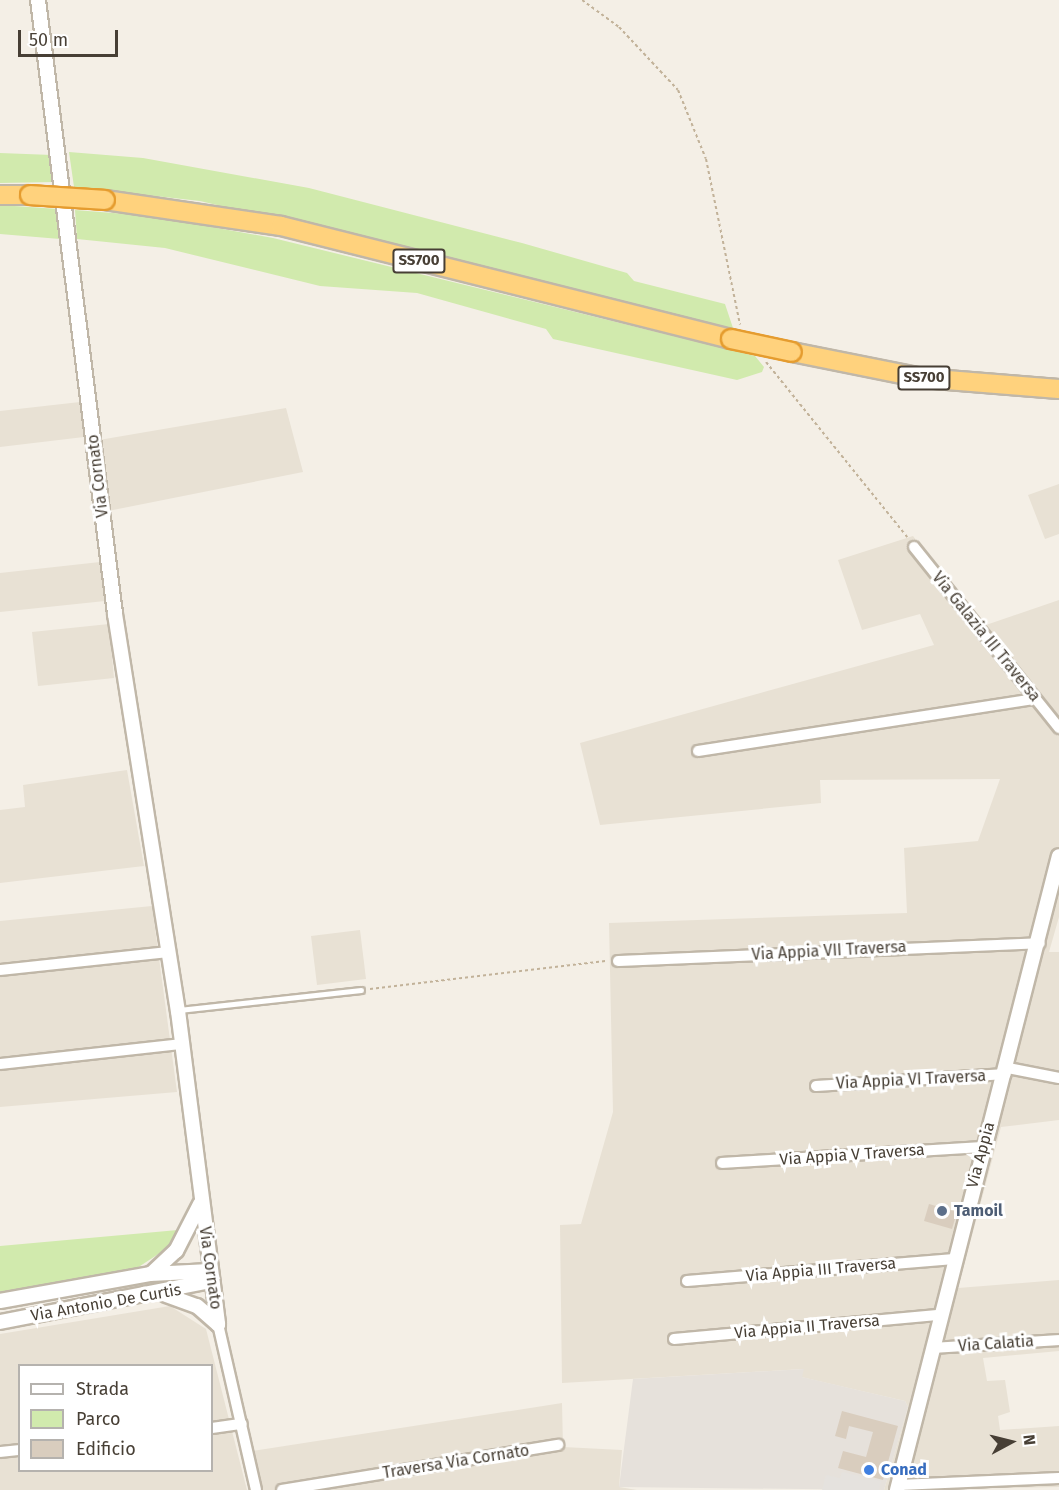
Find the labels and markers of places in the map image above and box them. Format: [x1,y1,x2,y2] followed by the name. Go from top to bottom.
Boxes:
[954,1201,1003,1221] place label: Tamoil
[935,1204,949,1218] marker: Tamoil
[881,1460,927,1480] place label: Conad
[862,1463,876,1477] marker: Conad

